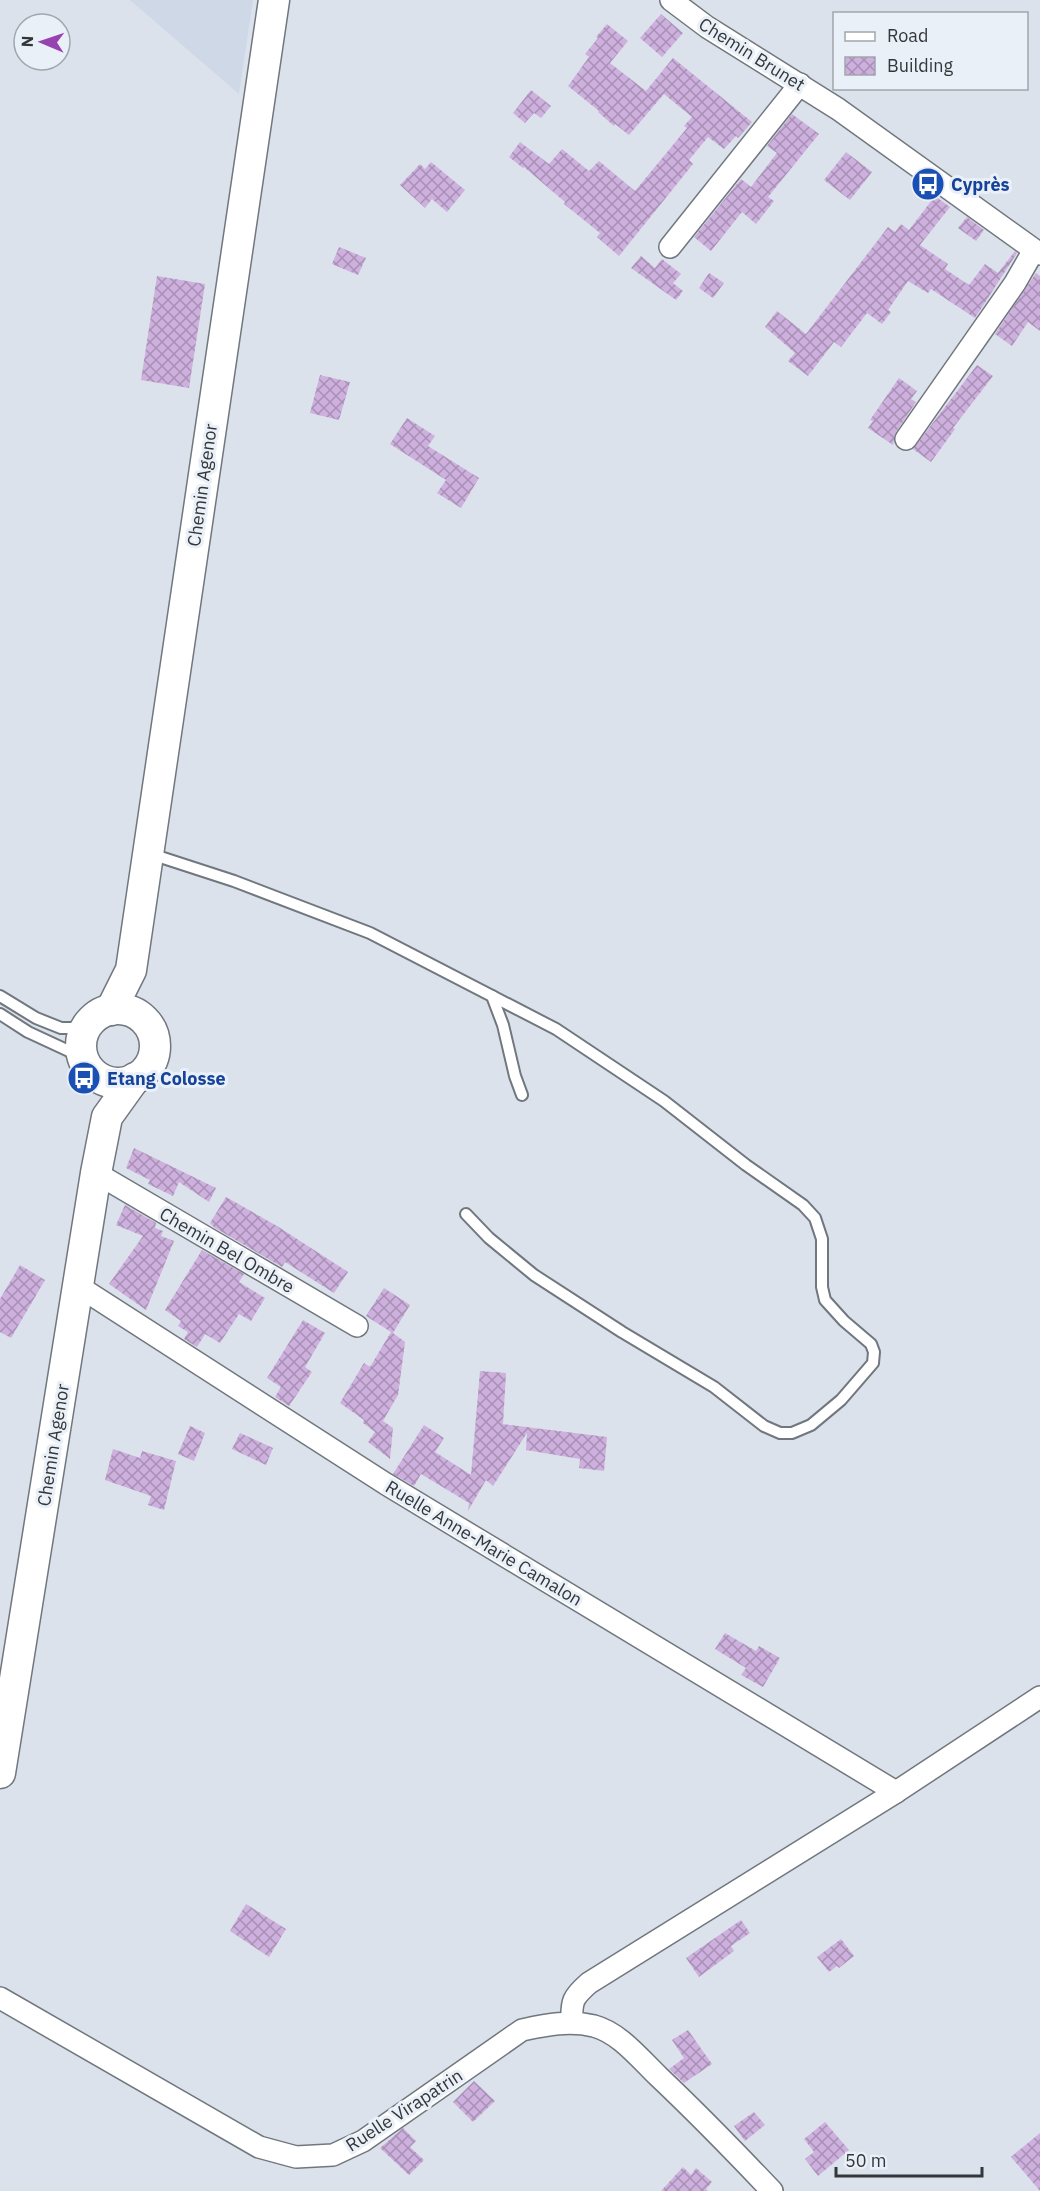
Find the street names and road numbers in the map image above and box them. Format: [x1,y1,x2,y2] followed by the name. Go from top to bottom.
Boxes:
[695,12,809,96] street label: Chemin Brunet
[182,422,222,548] street label: Chemin Agenor
[155,1202,299,1298] street label: Chemin Bel Ombre
[32,1382,74,1508] street label: Chemin Agenor
[381,1475,587,1611] street label: Ruelle Anne-Marie Camalon
[341,2064,467,2156] street label: Ruelle Virapatrin

